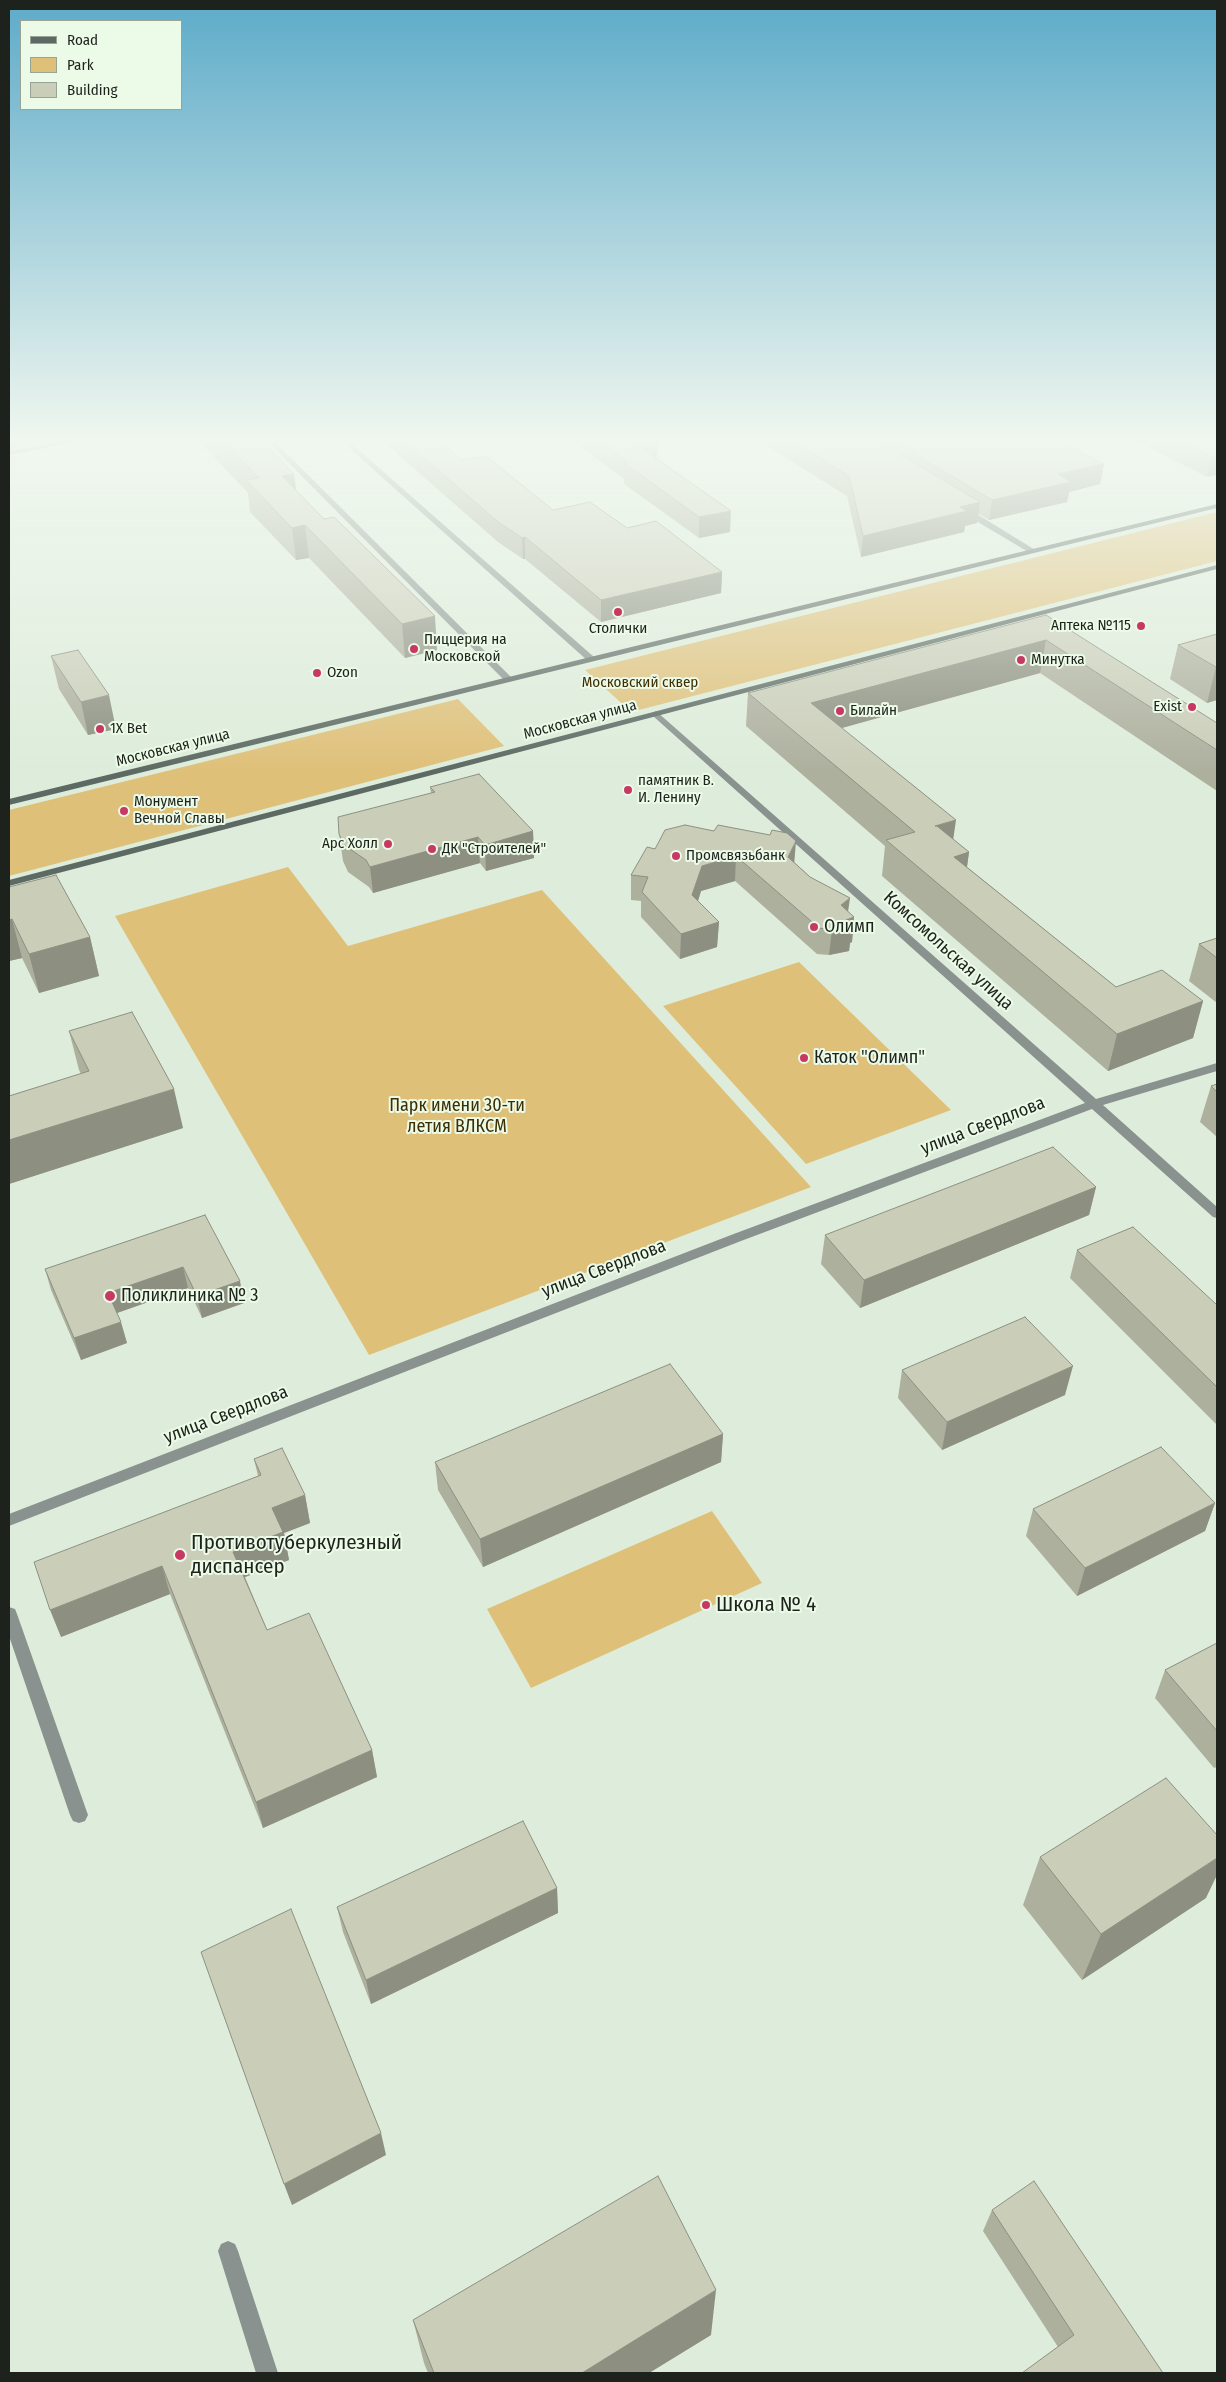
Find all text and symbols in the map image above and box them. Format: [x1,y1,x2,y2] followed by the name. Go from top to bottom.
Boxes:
[20,20,182,110] legend
[67,31,98,49] text: Road
[67,56,94,74] text: Park
[67,81,118,99] text: Building
[612,606,624,618] marker: Столички
[1051,617,1131,635] place label: Аптека №115
[589,620,647,638] place label: Столички
[1135,620,1147,632] marker: Аптека №115
[424,631,507,666] place label: Пиццерия на Московской
[408,643,420,655] marker: Пиццерия на Московской
[1031,651,1085,669] place label: Минутка
[1015,654,1027,666] marker: Минутка
[327,664,358,682] place label: Ozon
[311,667,323,679] marker: Ozon
[582,674,698,692] park label: Московский сквер
[521,696,639,744] street label: Московская улица
[1153,698,1182,716] place label: Exist
[1186,701,1198,713] marker: Exist
[850,702,897,720] place label: Билайн
[834,705,846,717] marker: Билайн
[110,720,147,738] place label: 1X Bet
[94,723,106,735] marker: 1X Bet
[114,725,232,771] street label: Московская улица
[638,772,714,807] place label: памятник В. И. Ленину
[622,784,634,796] marker: памятник В. И. Ленину
[134,793,225,828] place label: Монумент Вечной Славы
[118,805,130,817] marker: Монумент Вечной Славы
[322,835,378,853] place label: Арс Холл
[382,838,394,850] marker: Арс Холл
[442,840,546,858] place label: ДК "Строителей"
[426,843,438,855] marker: ДК "Строителей"
[686,847,785,865] place label: Промсвязьбанк
[670,850,682,862] marker: Промсвязьбанк
[879,887,1017,1015] street label: Комсомольская улица
[824,916,875,938] place label: Олимп
[808,921,820,933] marker: Олимп
[814,1047,925,1069] place label: Каток "Олимп"
[798,1052,810,1064] marker: Каток "Олимп"
[918,1092,1048,1160] street label: улица Свердлова
[389,1095,525,1138] park label: Парк имени 30-ти летия ВЛКСМ
[539,1235,669,1303] street label: улица Свердлова
[121,1285,258,1307] place label: Поликлиника № 3
[103,1289,117,1303] marker: Поликлиника № 3
[161,1381,291,1449] street label: улица Свердлова
[191,1530,402,1580] place label: Противотуберкулезный диспансер
[173,1548,187,1562] marker: Противотуберкулезный диспансер
[716,1592,816,1618] place label: Школа № 4
[700,1599,712,1611] marker: Школа № 4

